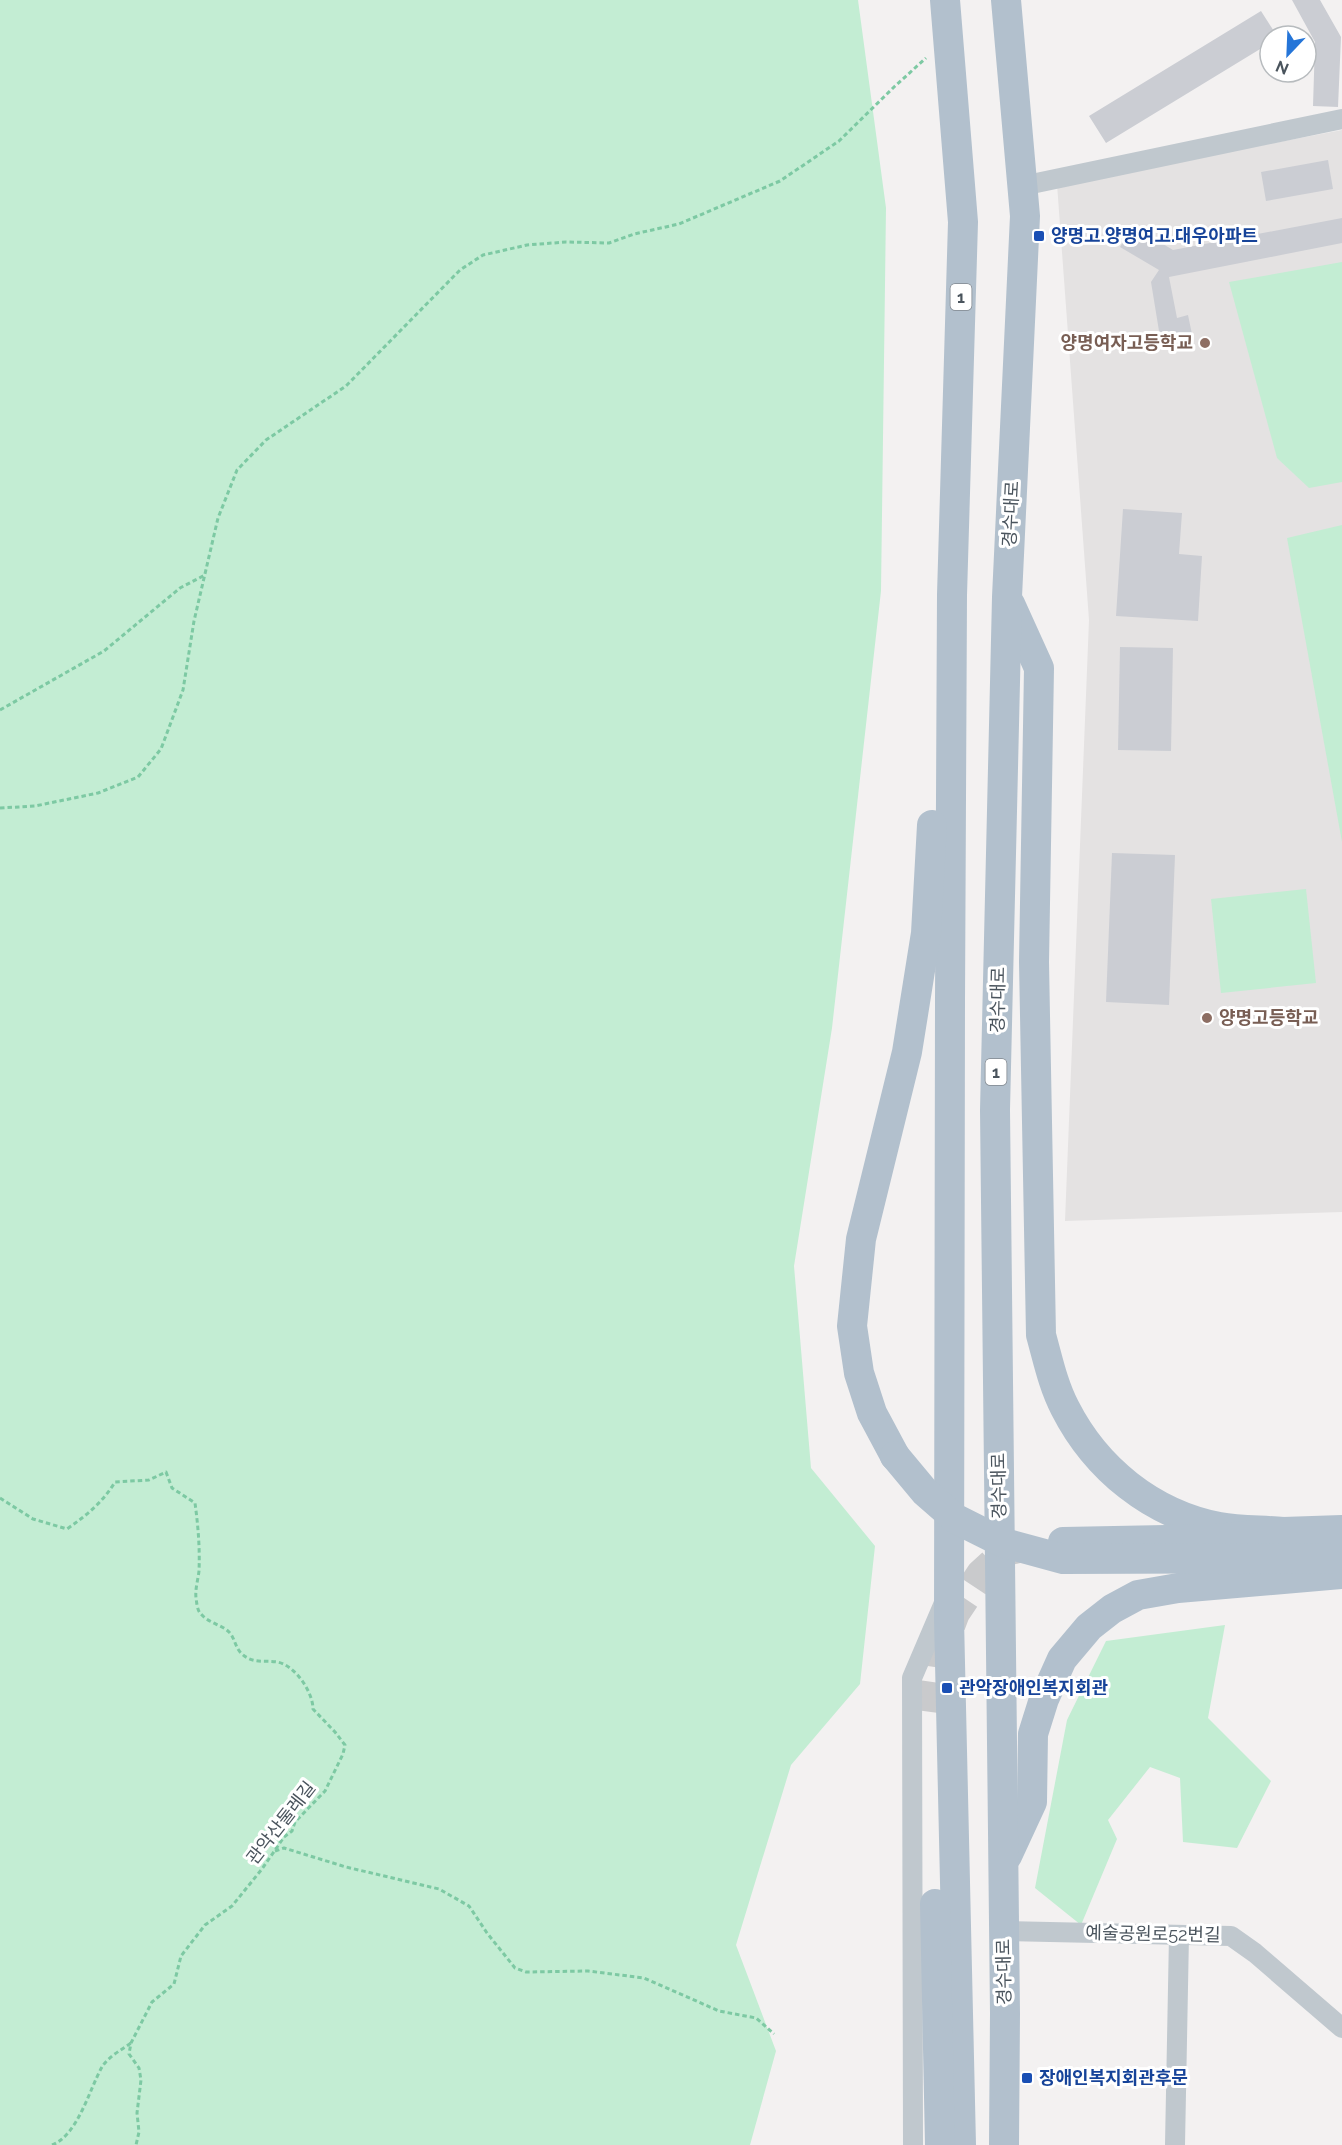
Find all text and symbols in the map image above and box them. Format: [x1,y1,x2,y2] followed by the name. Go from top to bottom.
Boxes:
[1258,24,1318,84] north arrow
[1273,56,1292,78] text: N
[1051,225,1258,246] place label: 양명고.양명여고.대우아파트
[1032,229,1046,243] marker: 양명고.양명여고.대우아파트
[950,284,972,310] road number: 1
[1061,332,1193,353] place label: 양명여자고등학교
[1198,336,1212,350] marker: 양명여자고등학교
[998,480,1023,548] street label: 경수대로
[986,967,1009,1033] street label: 경수대로
[1219,1007,1318,1028] place label: 양명고등학교
[1200,1011,1214,1025] marker: 양명고등학교
[986,1059,1006,1085] road number: 1
[987,1453,1010,1519] street label: 경수대로
[959,1677,1108,1698] place label: 관악장애인복지회관
[940,1681,954,1695] marker: 관악장애인복지회관
[242,1777,319,1868] street label: 관악산둘레길
[1085,1922,1221,1945] street label: 예술공원로52번길
[992,1939,1015,2005] street label: 경수대로
[1039,2067,1188,2088] place label: 장애인복지회관후문
[1020,2071,1034,2085] marker: 장애인복지회관후문

